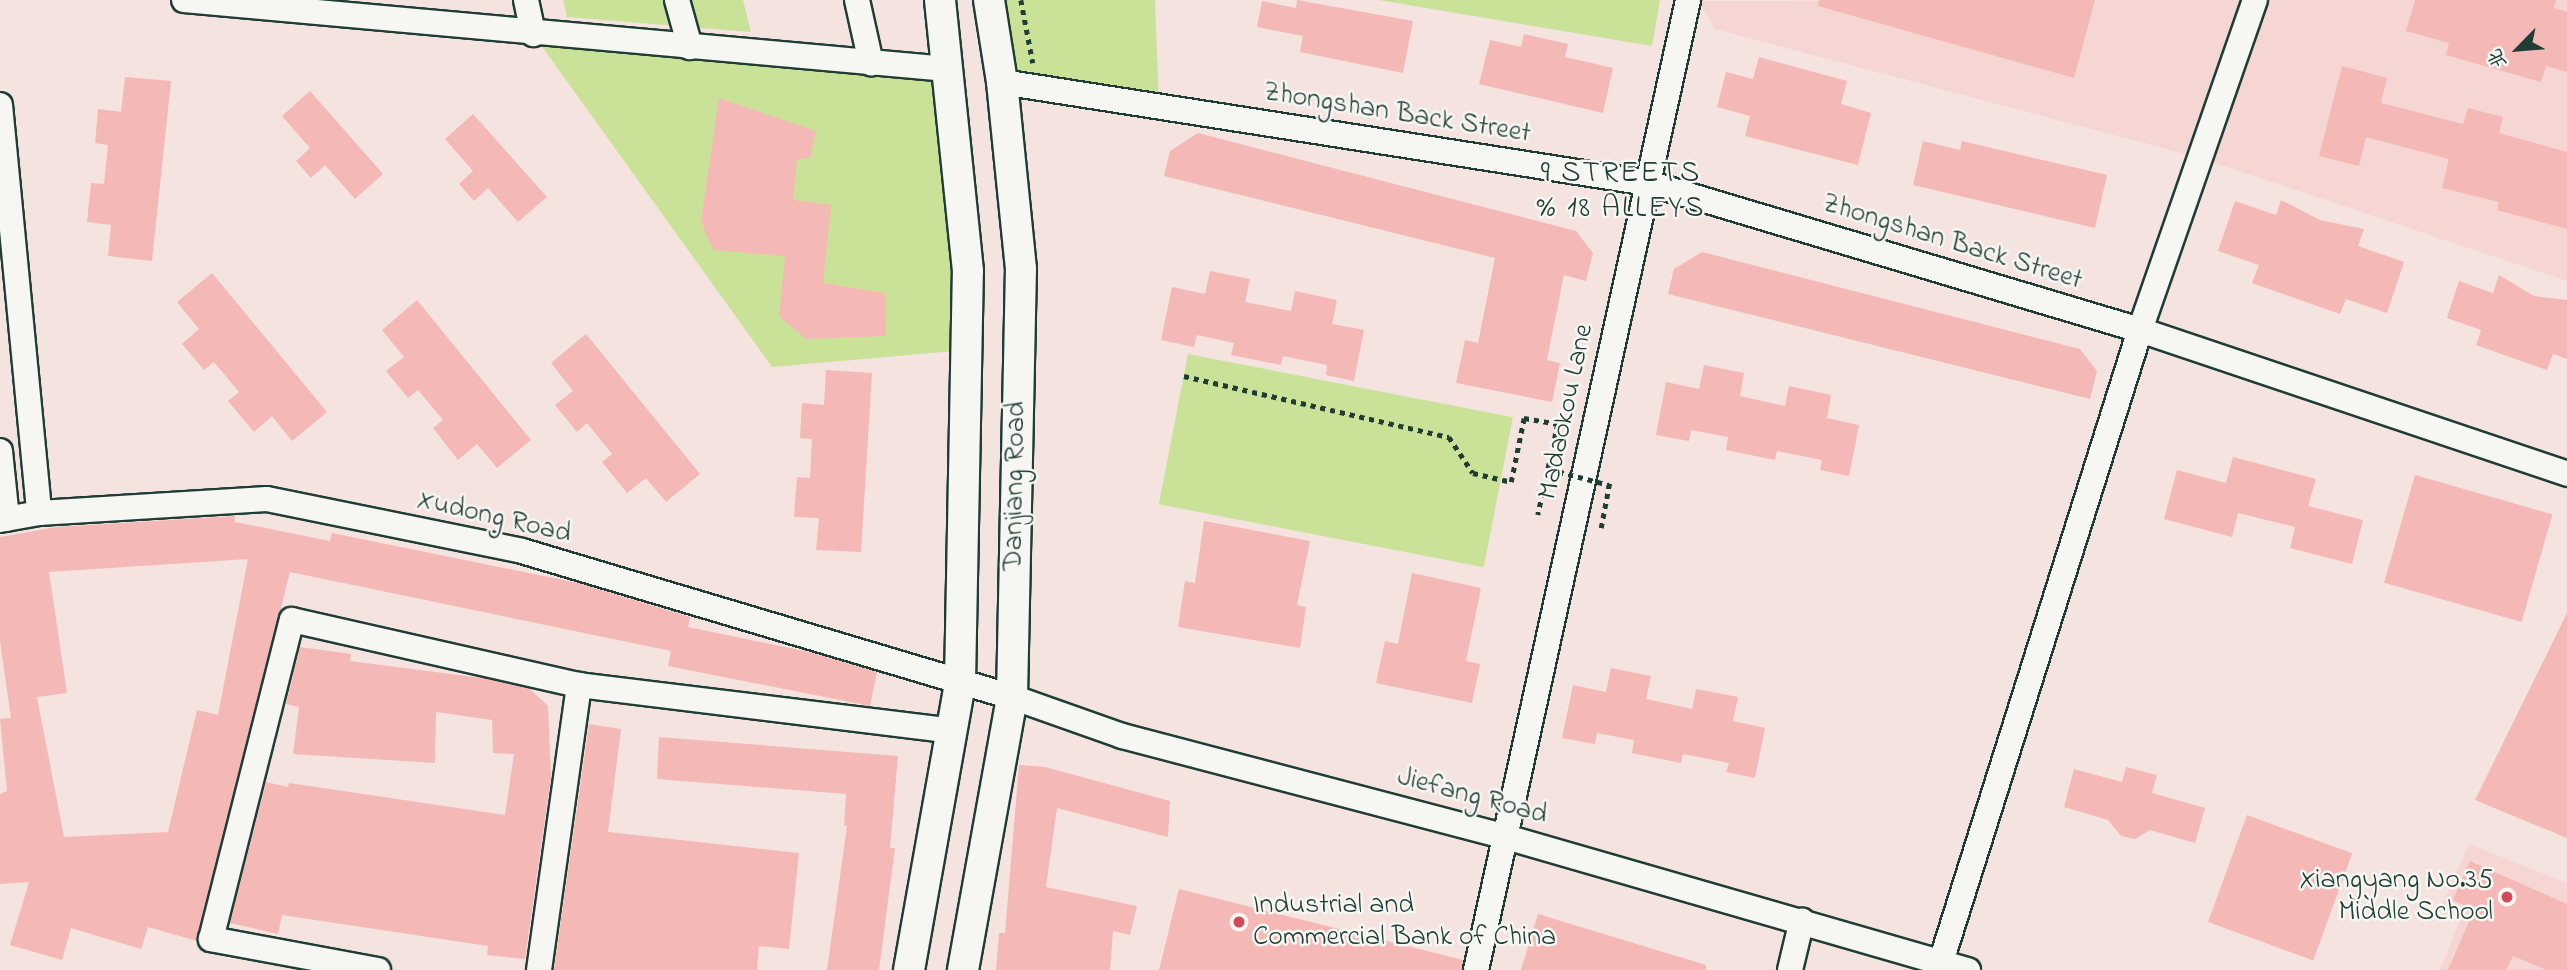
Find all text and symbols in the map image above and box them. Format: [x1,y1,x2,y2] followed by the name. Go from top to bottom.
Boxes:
[2483,14,2553,84] north arrow
[2482,44,2515,72] text: 北
[1261,76,1533,152] street label: Zhongshan Back Street
[1538,156,1704,226] district label: 9 STREETS % 18 ALLEYS
[1818,187,2086,299] street label: Zhongshan Back Street
[1532,321,1602,503] street label: Madaokou Lane
[998,401,1034,571] street label: Danjiang Road
[414,484,574,552] street label: Xudong Road
[1393,761,1551,833] street label: Jiefang Road
[2299,864,2493,930] place label: Xiangyang No.35 Middle School
[1253,889,1556,955] place label: Industrial and Commercial Bank of China
[2499,889,2515,905] marker: Xiangyang No.35 Middle School
[1231,914,1247,930] marker: Industrial and Commercial Bank of China

